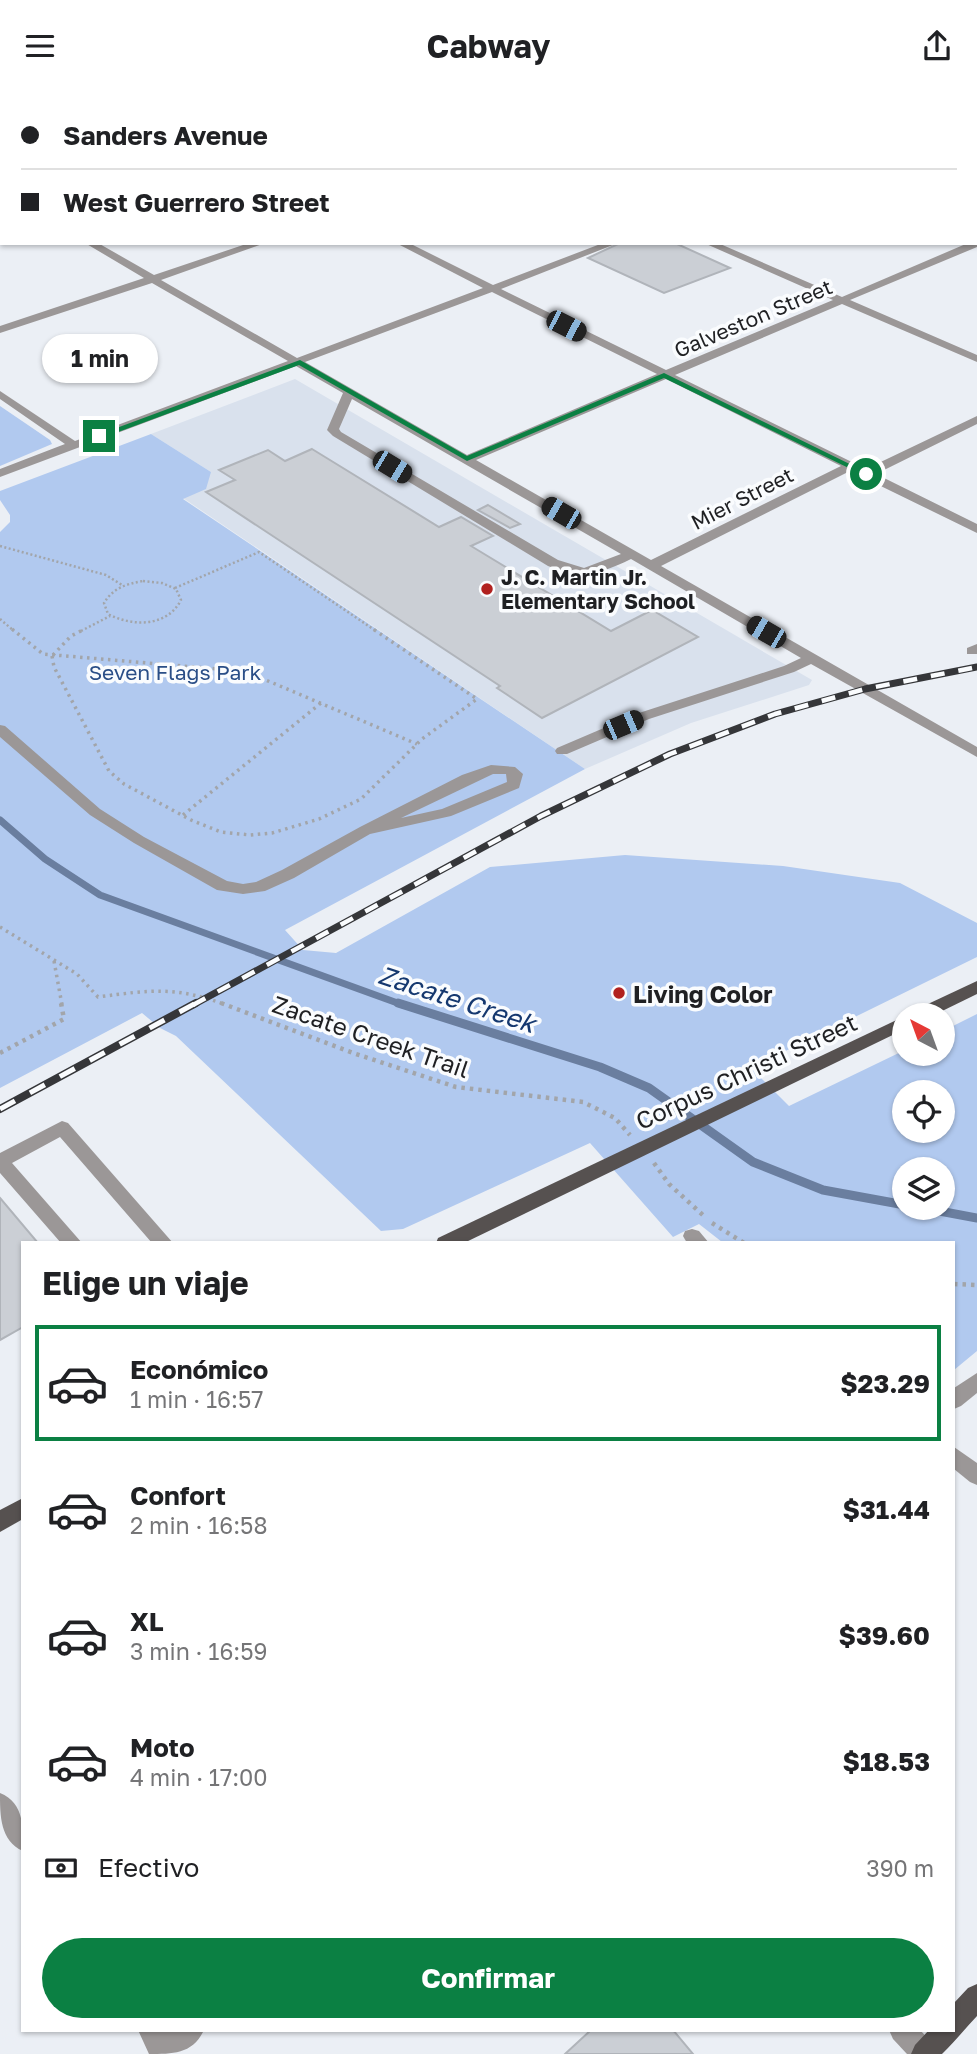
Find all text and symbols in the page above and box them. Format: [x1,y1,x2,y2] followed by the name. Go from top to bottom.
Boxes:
[21,27,59,65] icon: menu
[427,27,550,65] text: Cabway
[918,27,956,65] icon: share
[63,120,268,151] text: Sanders Avenue
[63,187,330,218] text: West Guerrero Street
[670,273,836,363] street label: Galveston Street
[543,307,590,345] car
[41,335,157,383] callout: 1 min
[71,344,129,372] text: 1 min
[83,420,115,452] route end
[369,447,416,487] car
[850,458,882,490] route start
[686,461,798,535] street label: Mier Street
[538,493,585,533] car
[501,564,695,614] place label: J. C. Martin Jr. Elementary School
[479,581,495,597] marker: J. C. Martin Jr. Elementary School
[743,612,790,652] car
[89,659,261,685] park label: Seven Flags Park
[600,707,647,743] car
[375,959,542,1040] water label: Zacate Creek
[633,979,773,1008] place label: Living Color
[611,985,627,1001] marker: Living Color
[269,989,473,1083] street label: Zacate Creek Trail
[892,1003,956,1066] north arrow
[892,1003,955,1220] map controls
[631,1007,861,1135] street label: Corpus Christi Street
[892,1080,955,1143] button: locate
[892,1157,955,1220] button: layers
[42,1264,249,1302] text: Elige un viaje
[46,1352,109,1415] icon: car
[130,1354,268,1385] text: Económico
[840,1368,930,1399] text: $23.29
[130,1385,263,1413] text: 1 min · 16:57
[46,1478,109,1541] icon: car
[130,1480,226,1511] text: Confort
[843,1494,930,1525] text: $31.44
[130,1511,268,1539] text: 2 min · 16:58
[46,1604,109,1667] icon: car
[130,1606,164,1637] text: XL
[838,1620,930,1651] text: $39.60
[130,1637,268,1665] text: 3 min · 16:59
[46,1730,109,1793] icon: car
[130,1732,195,1763] text: Moto
[843,1746,930,1777] text: $18.53
[130,1763,268,1791] text: 4 min · 17:00
[42,1849,80,1887] icon: cash
[98,1852,199,1883] text: Efectivo
[866,1854,934,1882] text: 390 m
[42,1938,934,2018] button: Confirmar

